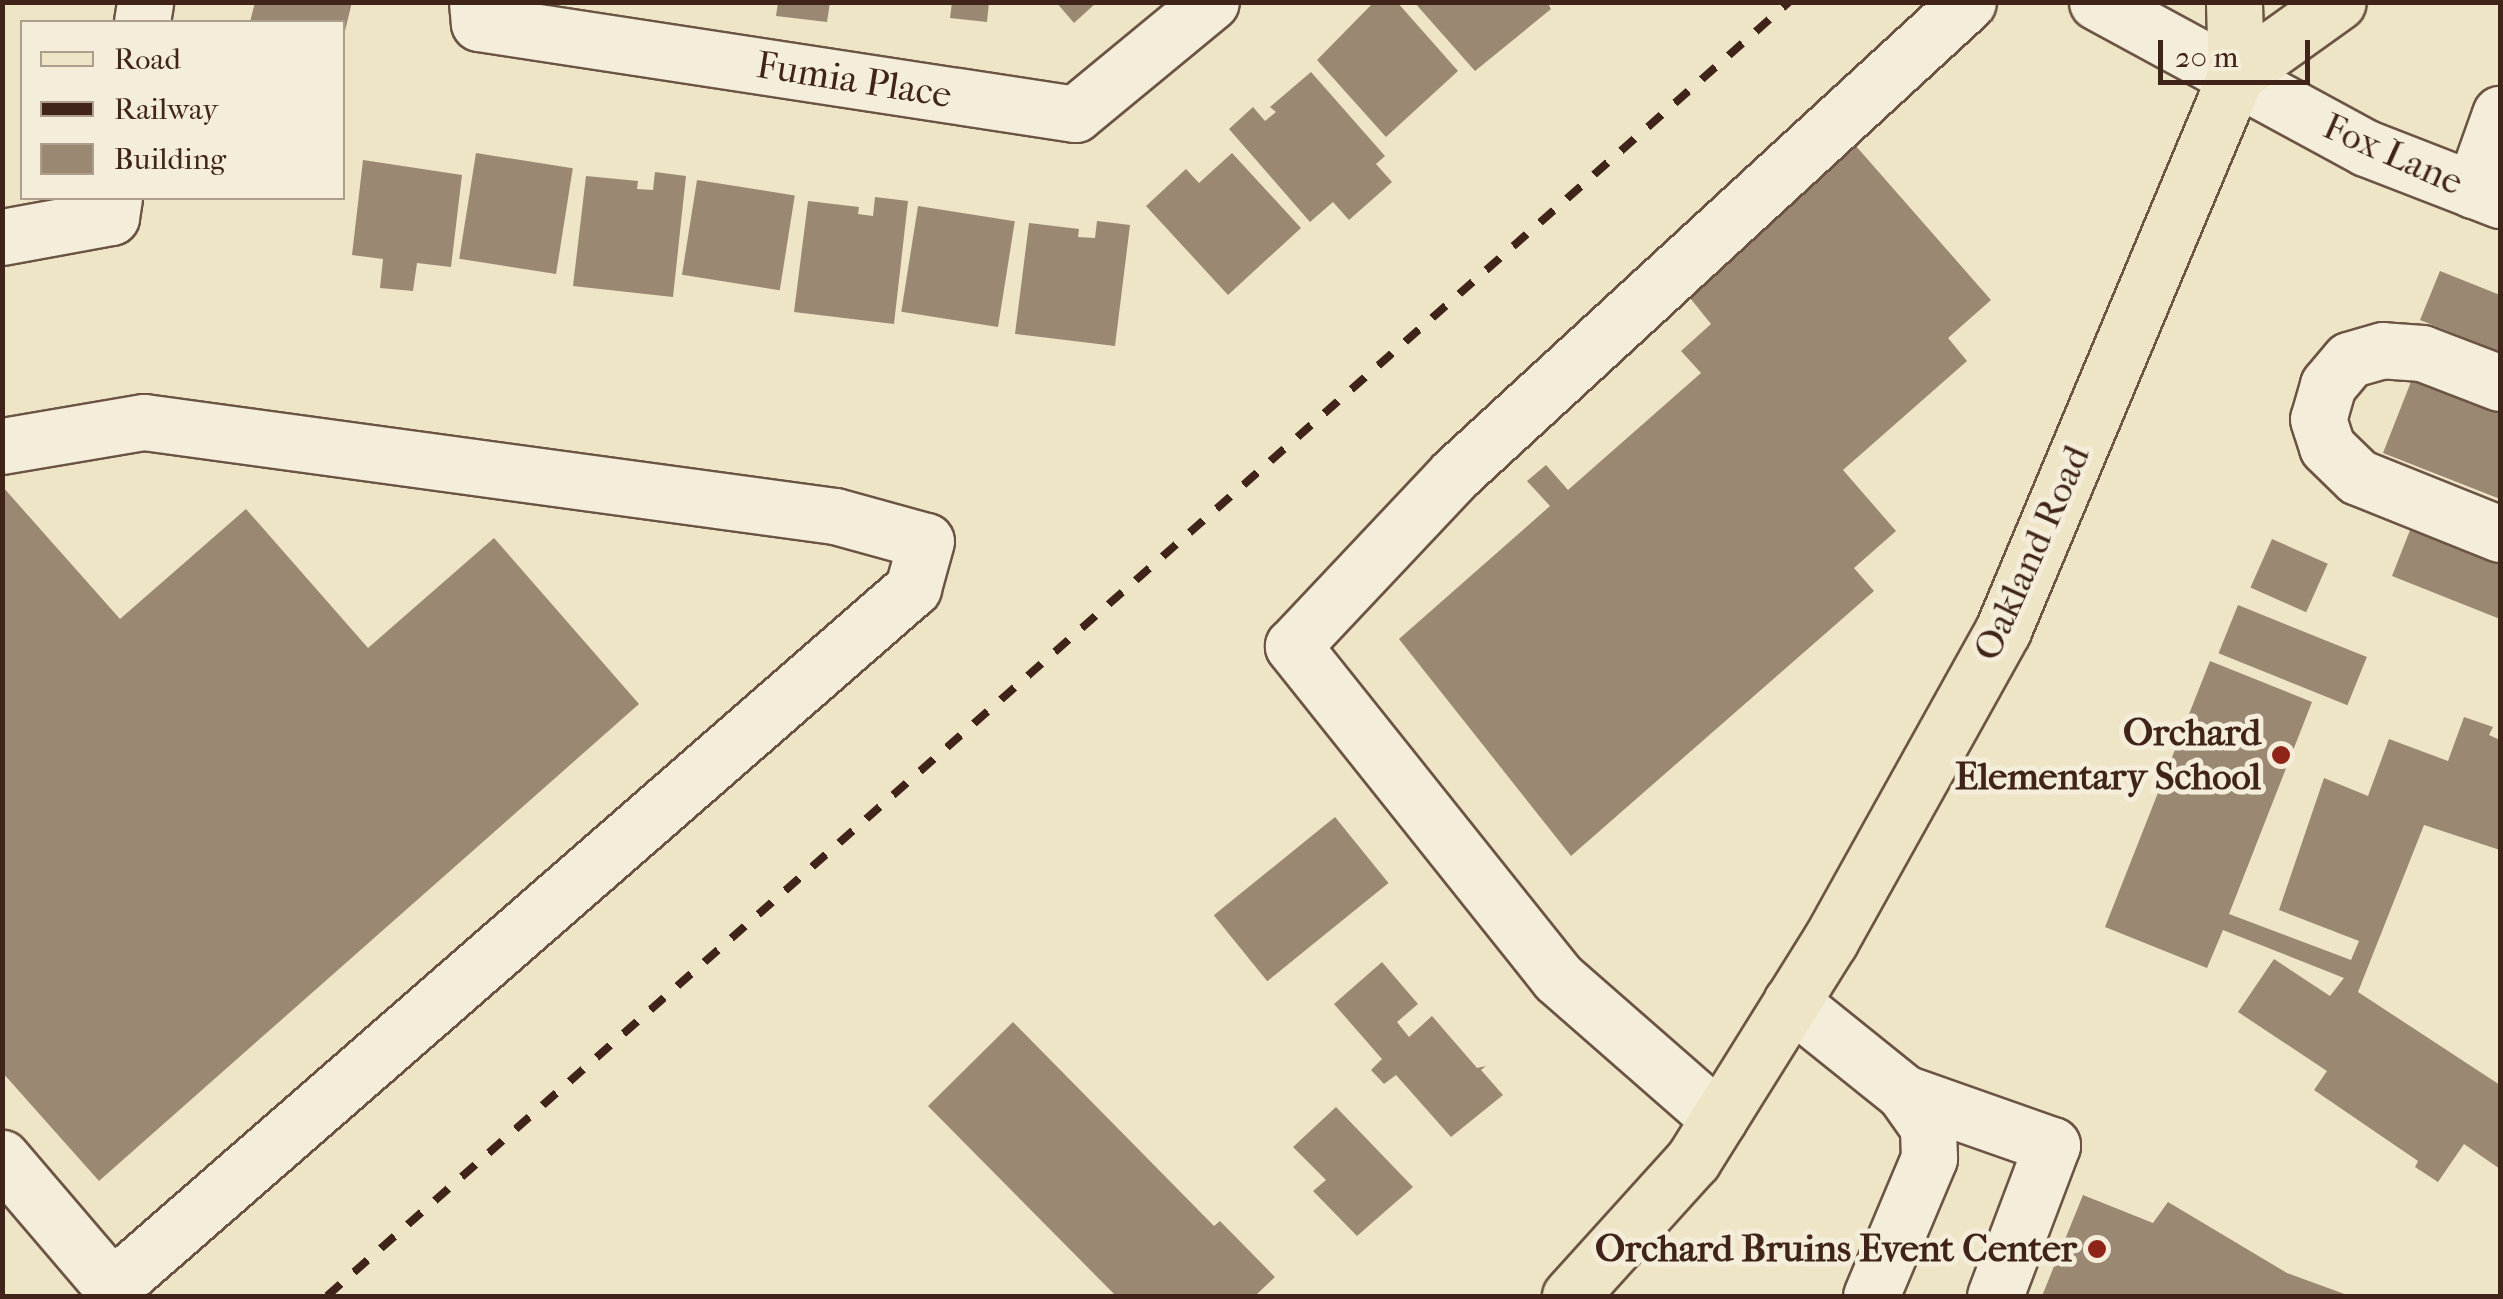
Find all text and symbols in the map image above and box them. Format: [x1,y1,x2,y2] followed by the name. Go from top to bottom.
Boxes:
[20,20,345,200] legend
[2163,20,2316,82] scale bar
[2175,40,2238,75] text: 20 m
[114,42,181,77] text: Road
[753,42,955,118] street label: Fumia Place
[114,92,218,127] text: Railway
[2316,103,2470,205] street label: Fox Lane
[114,142,226,177] text: Building
[1964,438,2100,668] street label: Oakland Road
[1955,710,2261,799] place label: Orchard Elementary School
[2270,744,2292,766] marker: Orchard Elementary School
[1595,1226,2077,1272] place label: Orchard Bruins Event Center
[2086,1238,2108,1260] marker: Orchard Bruins Event Center

